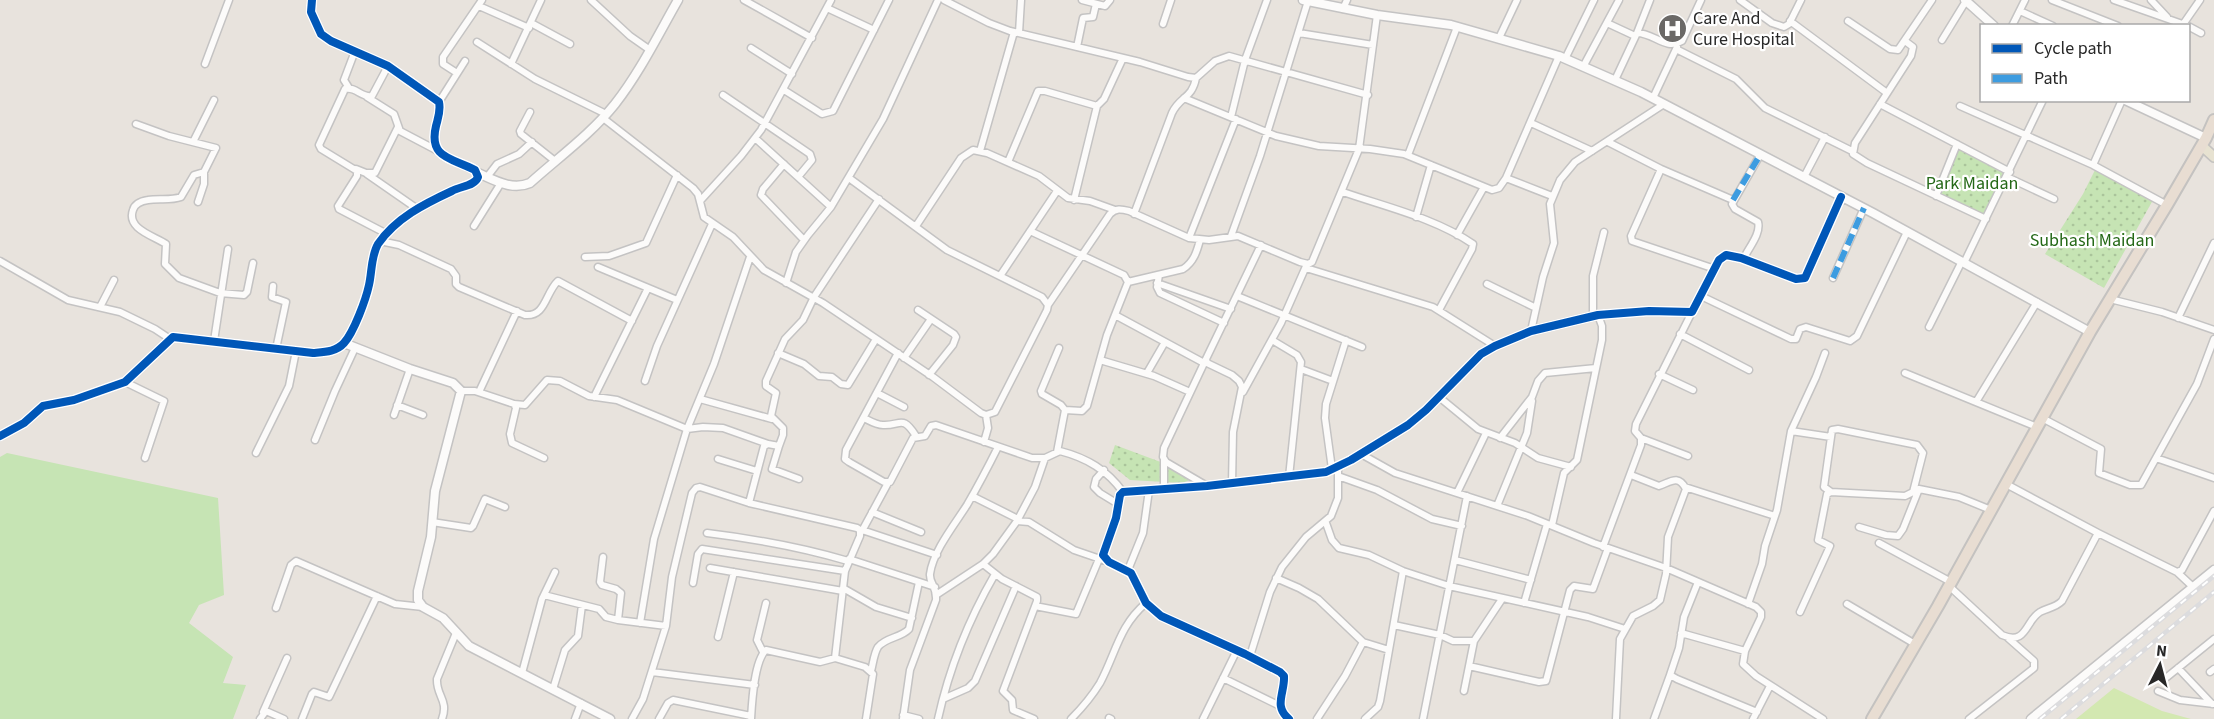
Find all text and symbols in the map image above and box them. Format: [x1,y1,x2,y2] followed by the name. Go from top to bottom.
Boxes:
[1693,6,1794,52] place label: Care And Cure Hospital
[1656,12,1688,44] hospital icon: Care And Cure Hospital
[1980,24,2190,102] legend
[2034,36,2112,61] text: Cycle path
[2034,66,2068,91] text: Path
[1926,171,2018,196] park label: Park Maidan
[2030,228,2154,253] park label: Subhash Maidan
[2130,635,2190,695] north arrow
[2155,640,2168,663] text: N

